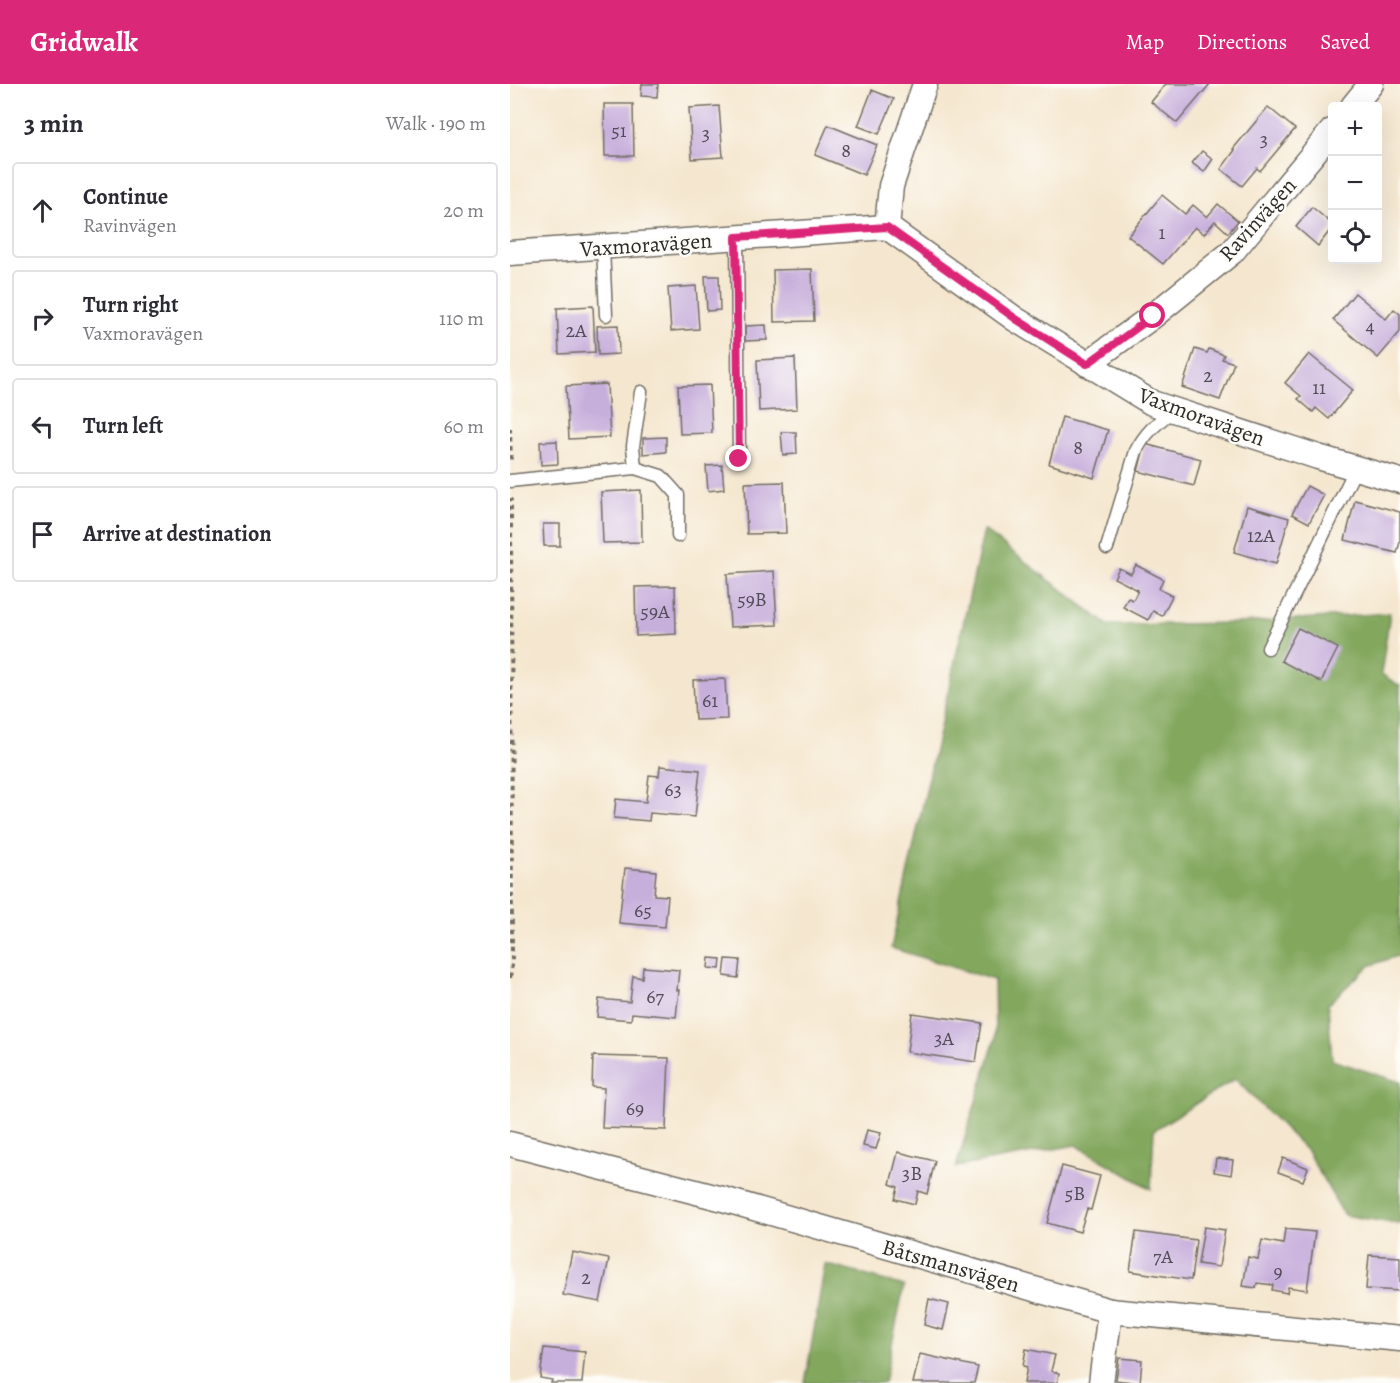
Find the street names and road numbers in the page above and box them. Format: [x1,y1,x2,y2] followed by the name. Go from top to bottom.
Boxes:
[1212,171,1303,268] street label: Ravinvägen
[578,225,713,265] street label: Vaxmoravägen
[1133,380,1269,454] street label: Vaxmoravägen
[879,1232,1023,1300] street label: Båtsmansvägen

